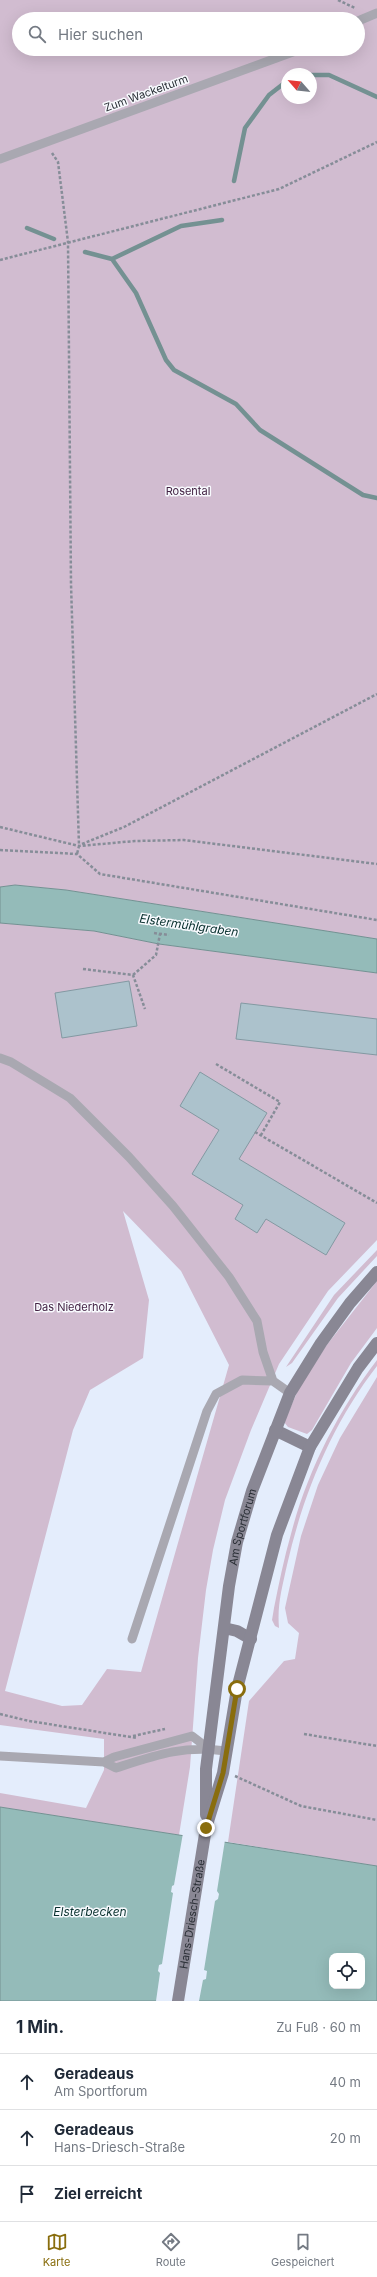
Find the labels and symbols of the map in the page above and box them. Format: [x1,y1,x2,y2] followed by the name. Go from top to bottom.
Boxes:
[281,68,317,104] north arrow
[102,71,190,115] street label: Zum Wackelturm
[166,484,210,498] park label: Rosental
[138,911,240,939] water label: Elstermühlgraben
[34,1300,114,1314] park label: Das Niederholz
[226,1487,259,1567] street label: Am Sportforum
[228,1680,246,1698] route start
[197,1819,215,1837] route end
[176,1858,208,1970] street label: Hans-Driesch-Straße
[53,1904,127,1919] water label: Elsterbecken

